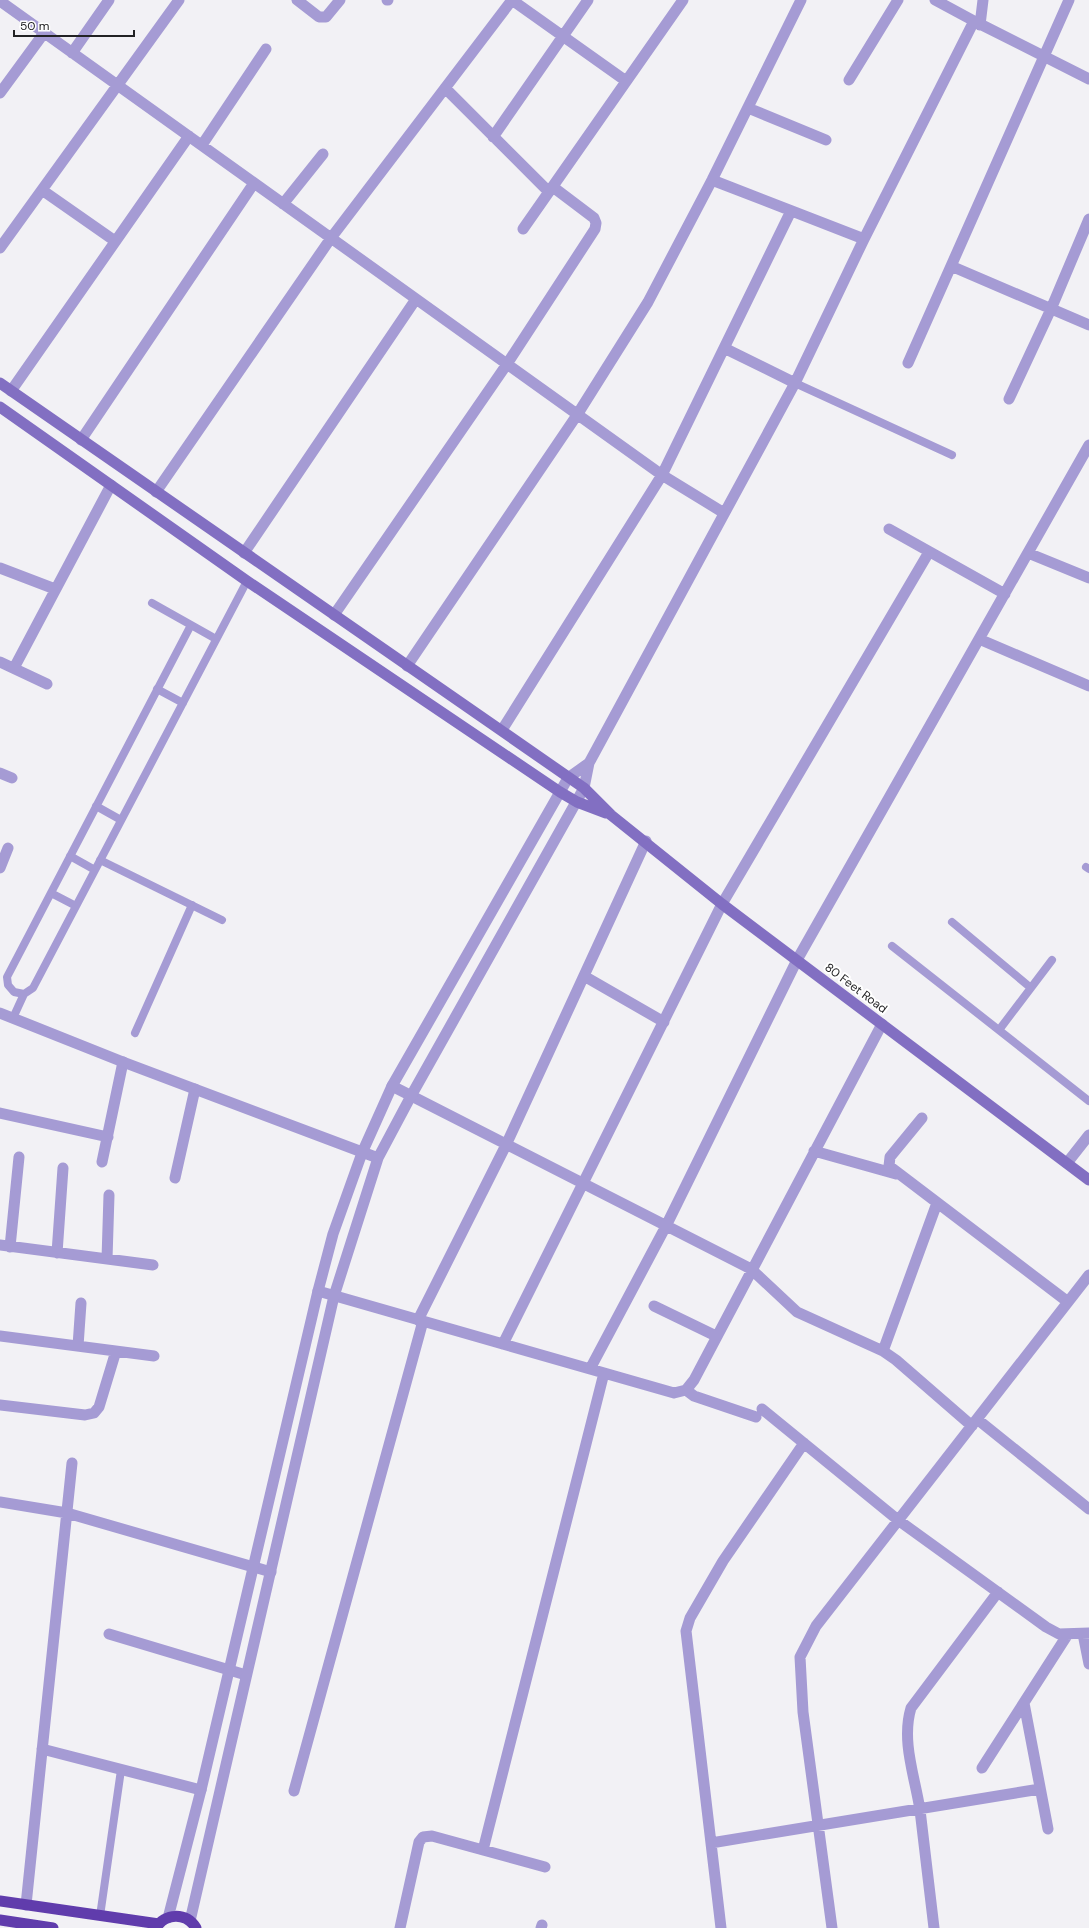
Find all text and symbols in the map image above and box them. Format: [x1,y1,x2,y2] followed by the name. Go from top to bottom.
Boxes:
[14,12,134,38] scale bar
[20,18,49,34] text: 50 m
[822,959,890,1017] street label: 80 Feet Road

